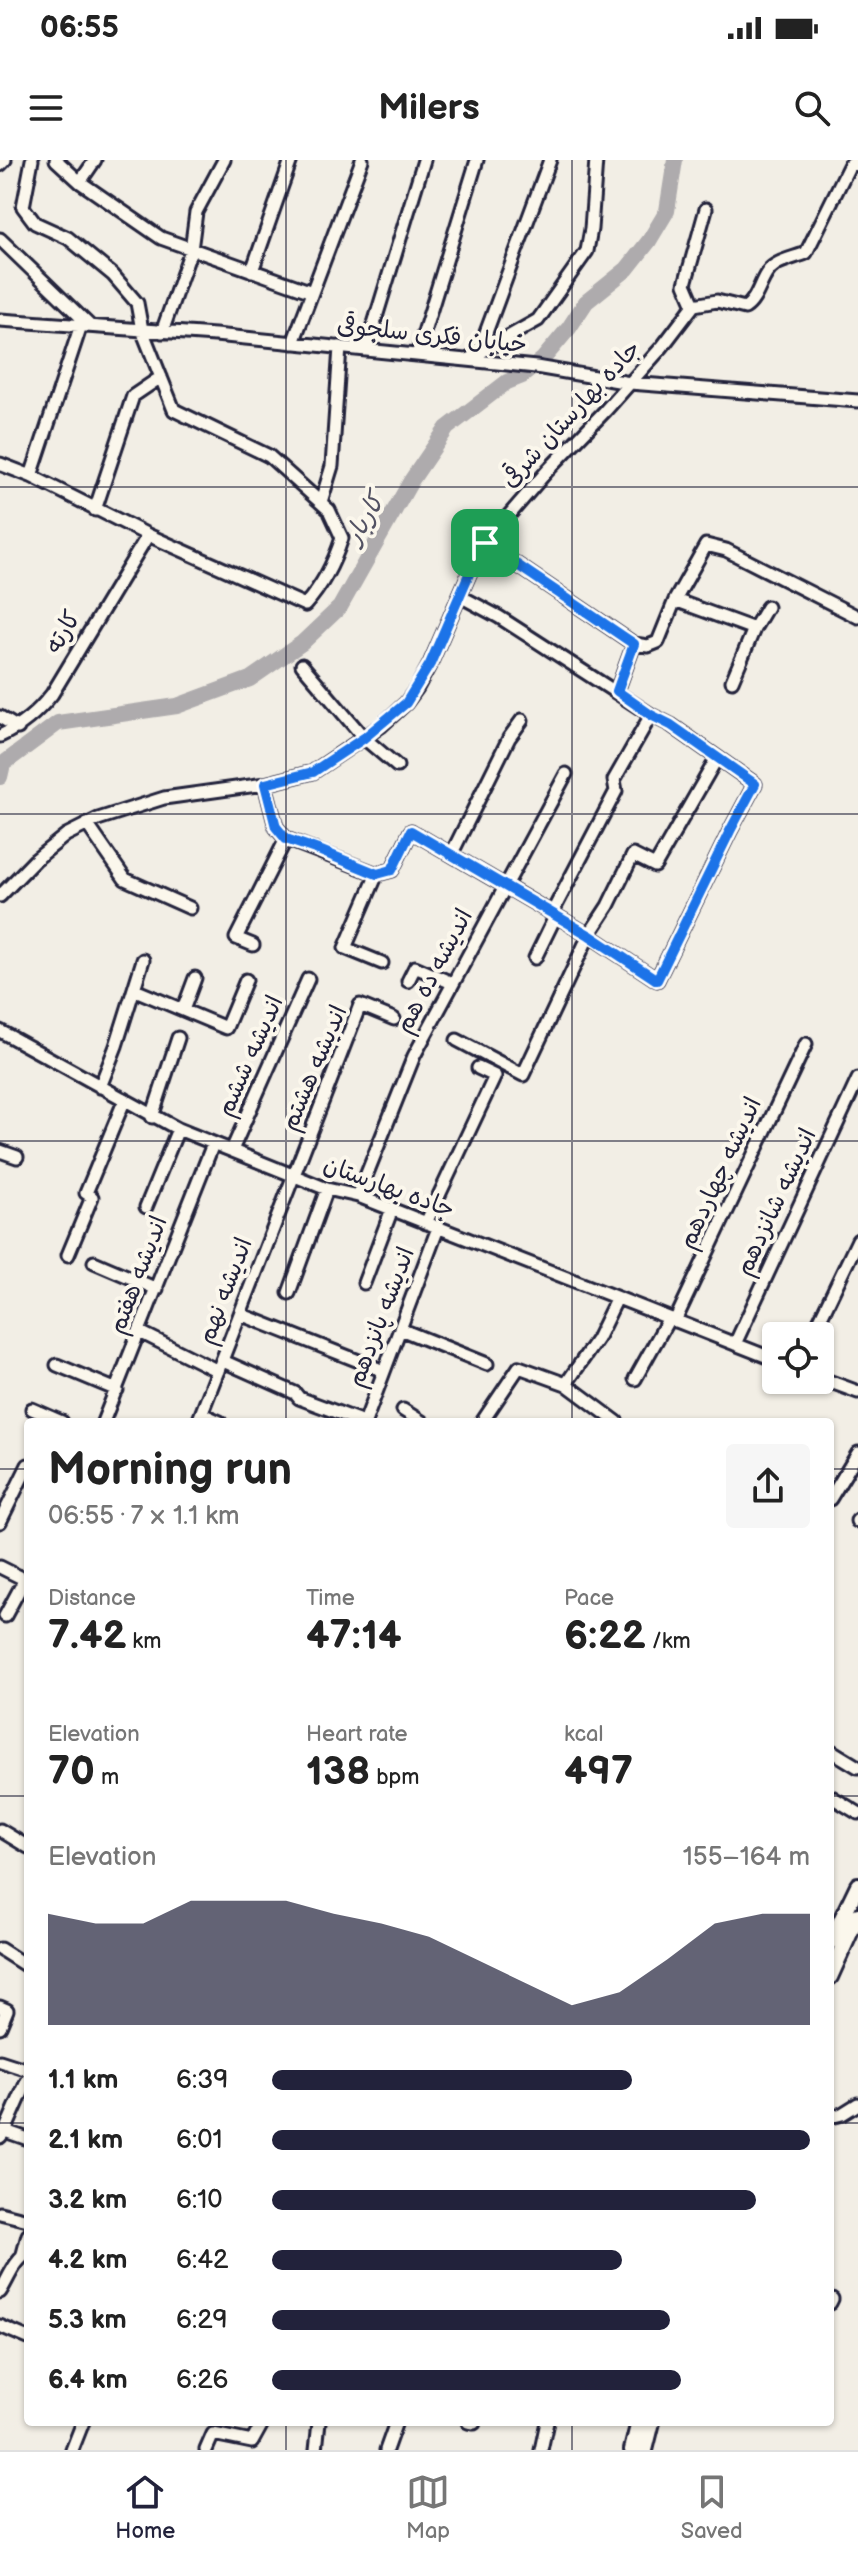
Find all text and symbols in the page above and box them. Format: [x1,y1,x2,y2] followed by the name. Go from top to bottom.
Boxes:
[40,10,119,46] text: 06:55
[24,86,68,130] icon: menu
[790,86,834,130] icon: search
[378,87,480,130] text: Milers
[336,310,529,359] street label: خیابان فکری سلجوقی
[495,334,647,494] street label: جاده بهارستان شرقی
[337,484,394,552] water label: کاربار
[451,509,519,577] pin
[463,521,507,565] icon: arrive
[39,605,87,659] street label: کارته
[389,904,481,1039] street label: اندیشه ده هم
[210,991,292,1122] street label: اندیشه ششم
[275,1001,356,1136] street label: اندیشه هشتم
[672,1093,771,1255] street label: اندیشه چهاردهم
[729,1124,825,1281] street label: اندیشه شانزدهم
[320,1150,458,1224] street label: جاده بهارستان
[102,1212,177,1339] street label: اندیشه هفتم
[191,1234,261,1349] street label: اندیشه نهم
[341,1243,424,1392] street label: اندیشه پانزدهم
[762,1322,834,1394] map controls
[762,1322,834,1394] button: locate
[48,1444,292,1497] text: Morning run
[726,1444,810,1528] button: share
[48,1501,239,1532] text: 06:55 · 7 × 1.1 km
[48,1585,136,1612] text: Distance
[306,1585,355,1612] text: Time
[564,1585,614,1612] text: Pace
[48,1612,126,1660] text: 7.42
[306,1612,402,1660] text: 47:14
[564,1612,646,1660] text: 6:22
[126,1628,161,1655] text: km
[646,1628,691,1655] text: /km
[48,1721,140,1748] text: Elevation
[306,1721,408,1748] text: Heart rate
[564,1721,603,1748] text: kcal
[48,1748,95,1796] text: 70
[306,1748,370,1796] text: 138
[564,1748,633,1796] text: 497
[95,1764,119,1791] text: m
[370,1764,420,1791] text: bpm
[48,1842,156,1873] text: Elevation
[683,1842,810,1873] text: 155–164 m
[48,2065,118,2096] text: 1.1 km
[176,2065,228,2096] text: 6:39
[48,2125,123,2156] text: 2.1 km
[176,2125,223,2156] text: 6:01
[48,2185,127,2216] text: 3.2 km
[176,2185,223,2216] text: 6:10
[48,2245,127,2276] text: 4.2 km
[176,2245,228,2276] text: 6:42
[48,2305,127,2336] text: 5.3 km
[176,2305,228,2336] text: 6:29
[48,2365,128,2396] text: 6.4 km
[176,2365,228,2396] text: 6:26
[115,2470,175,2545] tab: Home
[406,2470,450,2545] tab: Map
[681,2470,743,2545] tab: Saved

